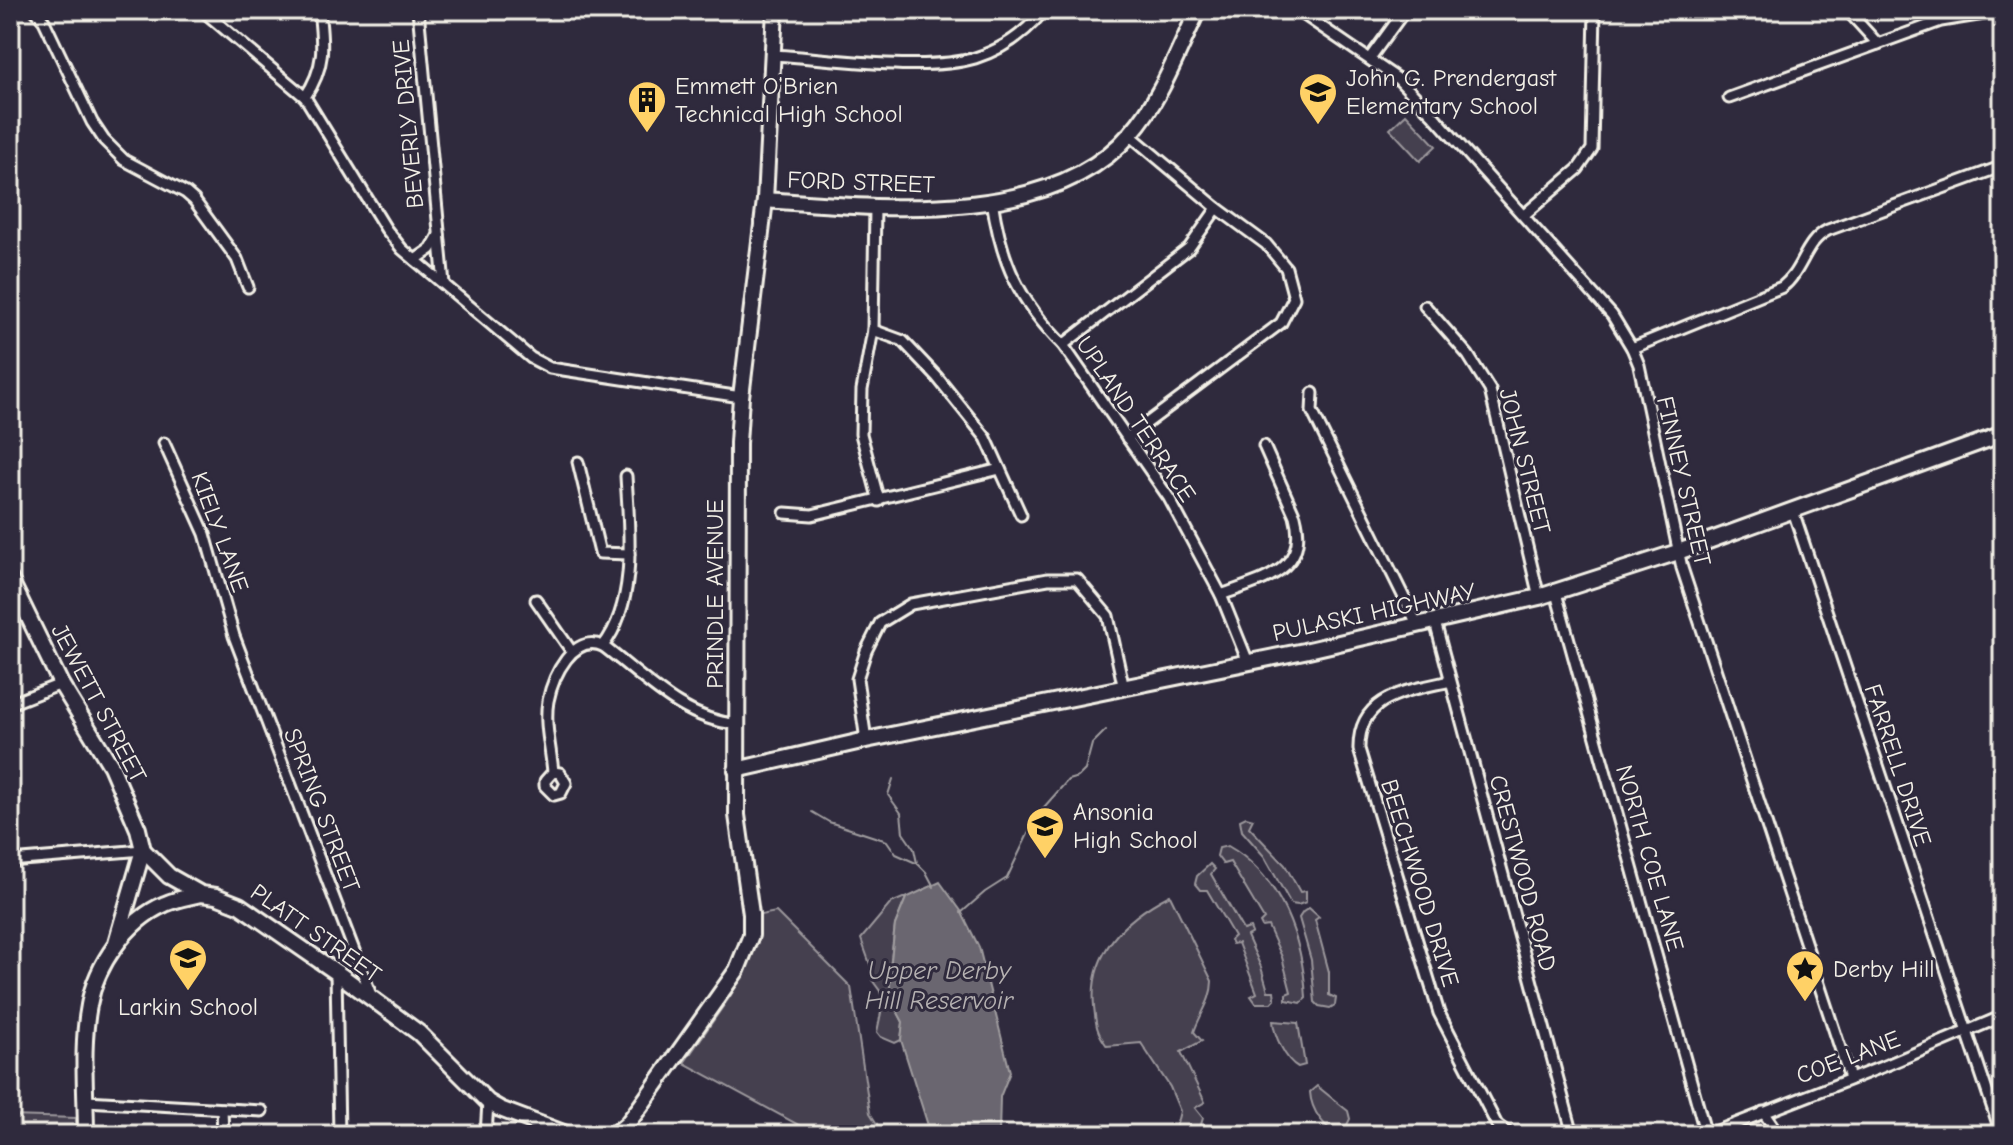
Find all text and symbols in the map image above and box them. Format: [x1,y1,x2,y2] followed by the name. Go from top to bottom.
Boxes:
[387,38,429,210] street label: BEVERLY DRIVE
[1346,64,1557,120] place label: John G. Prendergast Elementary School
[1297,71,1339,126] school or university icon: John G. Prendergast Elementary School
[675,72,903,128] place label: Emmett O'Brien Technical High School
[626,79,668,134] building icon: Emmett O'Brien Technical High School
[787,165,936,199] street label: FORD STREET
[1070,331,1202,507] street label: UPLAND TERRACE
[1493,385,1557,537] street label: JOHN STREET
[1651,393,1717,569] street label: FINNEY STREET
[185,468,255,596] street label: KIELY LANE
[701,499,729,689] street label: PRINDLE AVENUE
[1270,577,1479,647] street label: PULASKI HIGHWAY
[45,619,153,788] street label: JEWETT STREET
[1859,680,1937,850] street label: FARRELL DRIVE
[278,724,366,896] street label: SPRING STREET
[1610,762,1690,954] street label: NORTH COE LANE
[1483,772,1563,974] street label: CRESTWOOD ROAD
[1375,776,1465,990] street label: BEECHWOOD DRIVE
[1073,798,1198,854] place label: Ansonia High School
[1024,805,1066,860] school or university icon: Ansonia High School
[245,878,387,989] street label: PLATT STREET
[167,937,209,992] school or university icon: Larkin School
[1784,948,1826,1003] place icon: Derby Hill
[1833,955,1934,983] place label: Derby Hill
[865,956,1015,1016] water label: Upper Derby Hill Reservoir
[118,993,258,1021] place label: Larkin School
[1792,1024,1904,1090] street label: COE LANE

